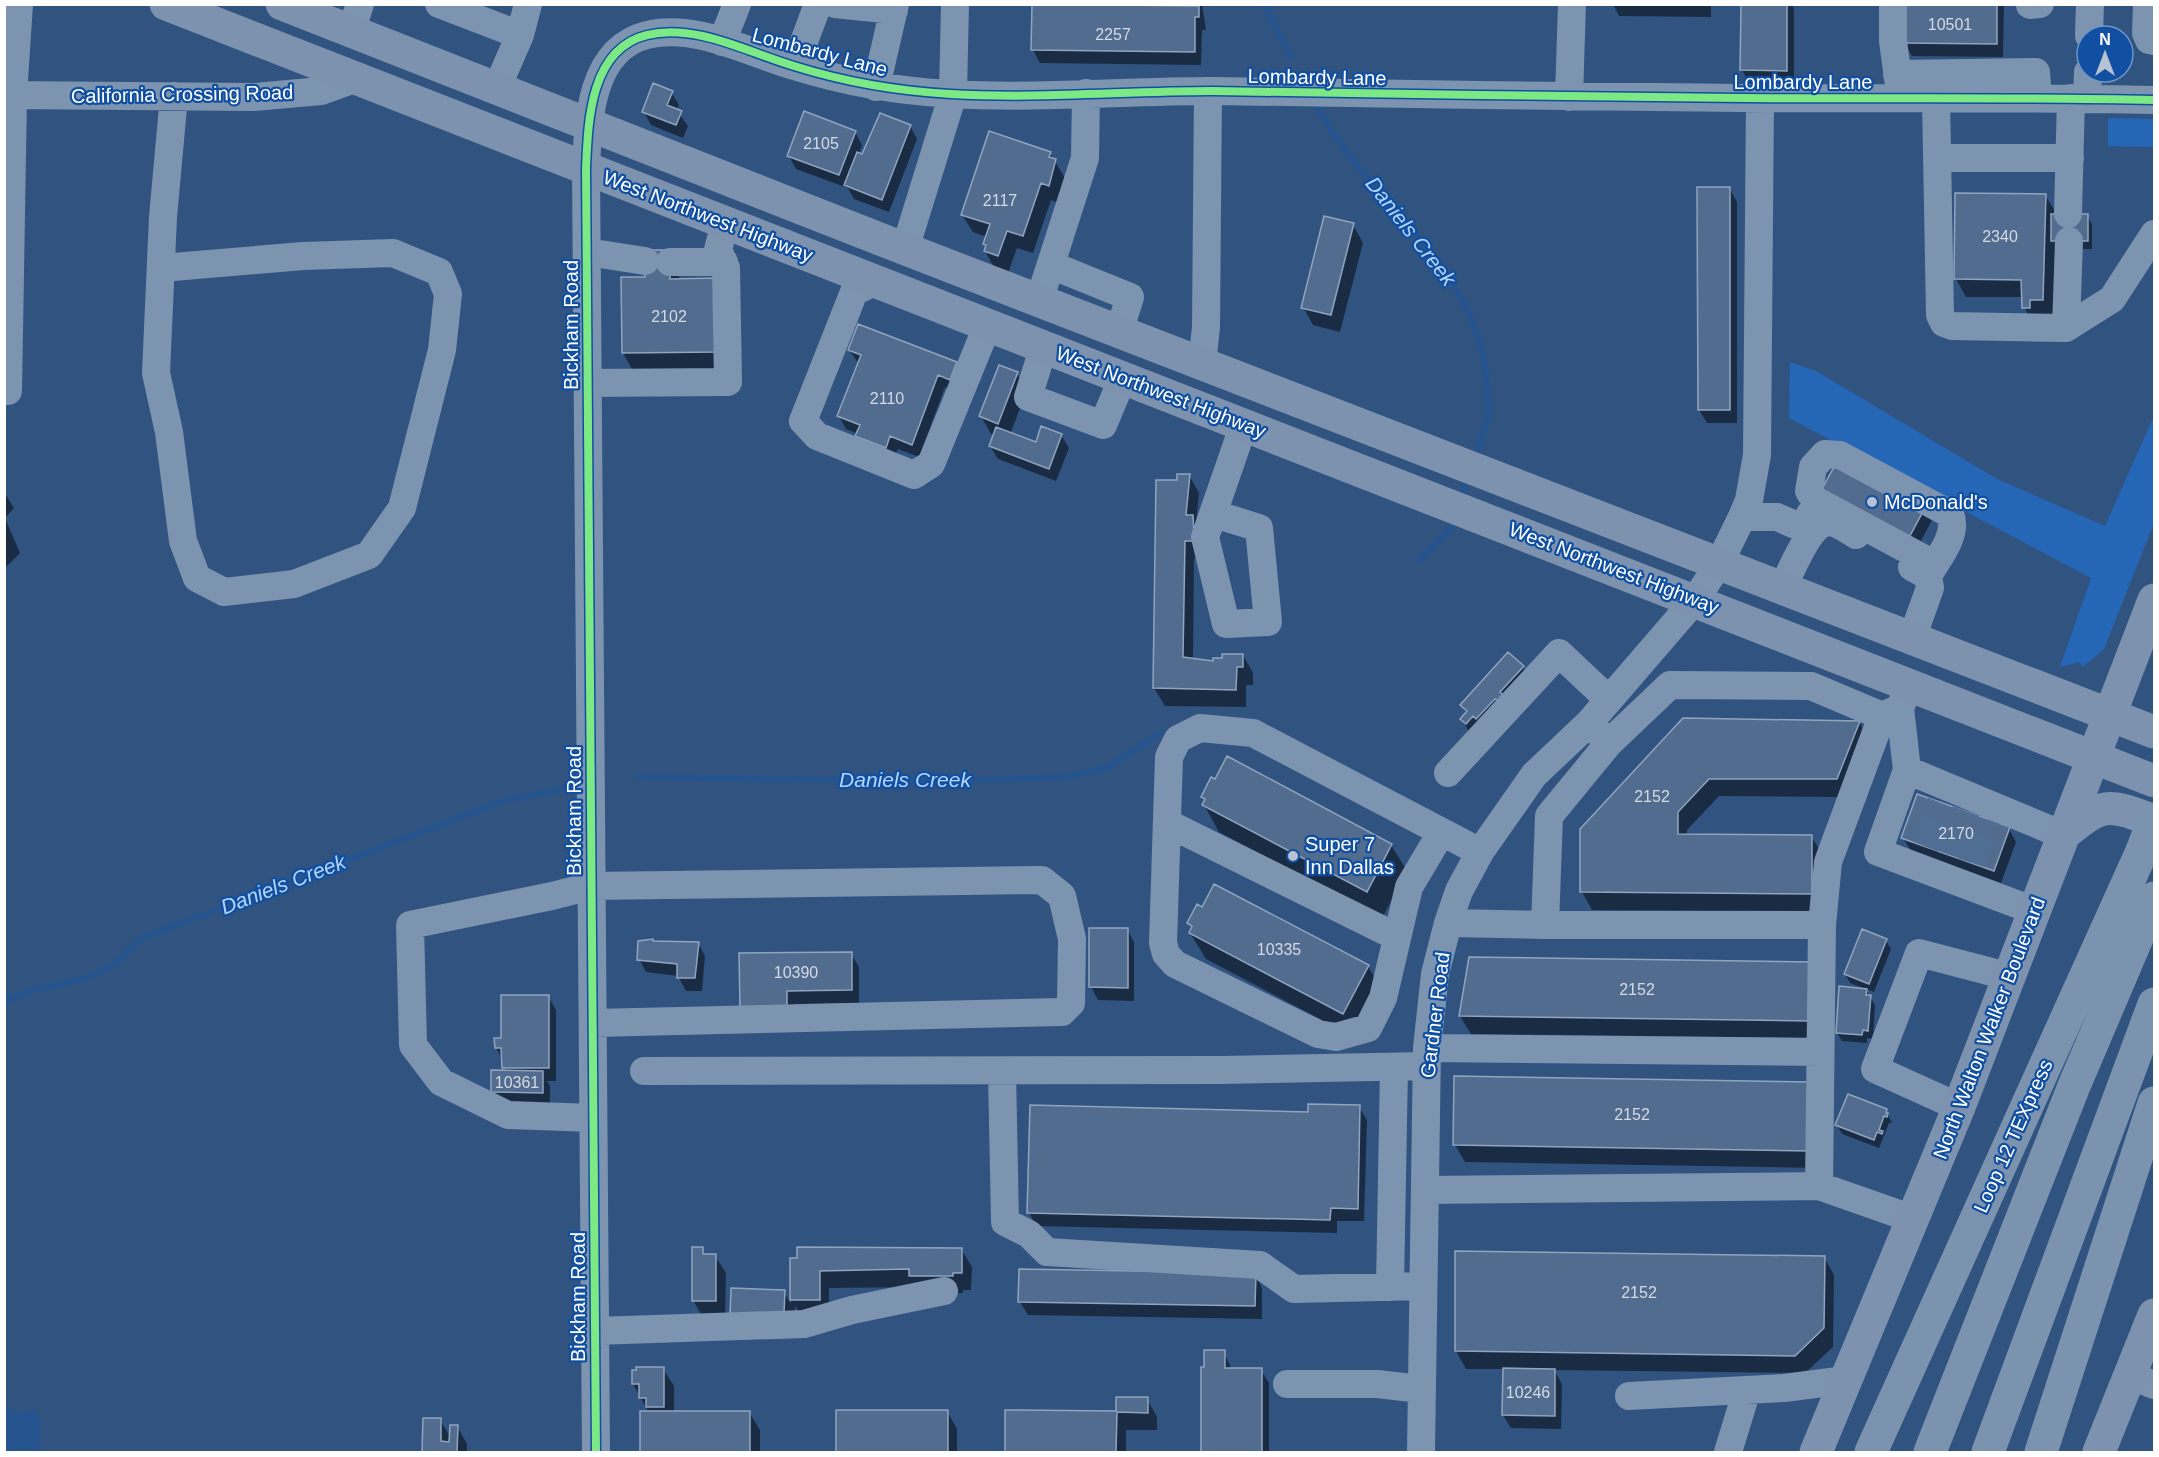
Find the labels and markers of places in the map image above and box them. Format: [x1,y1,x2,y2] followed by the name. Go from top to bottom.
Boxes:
[1884,491,1988,513] place label: McDonald's
[1865,495,1879,509] marker: McDonald's
[1305,833,1394,878] place label: Super 7 Inn Dallas
[1286,849,1300,863] marker: Super 7 Inn Dallas

